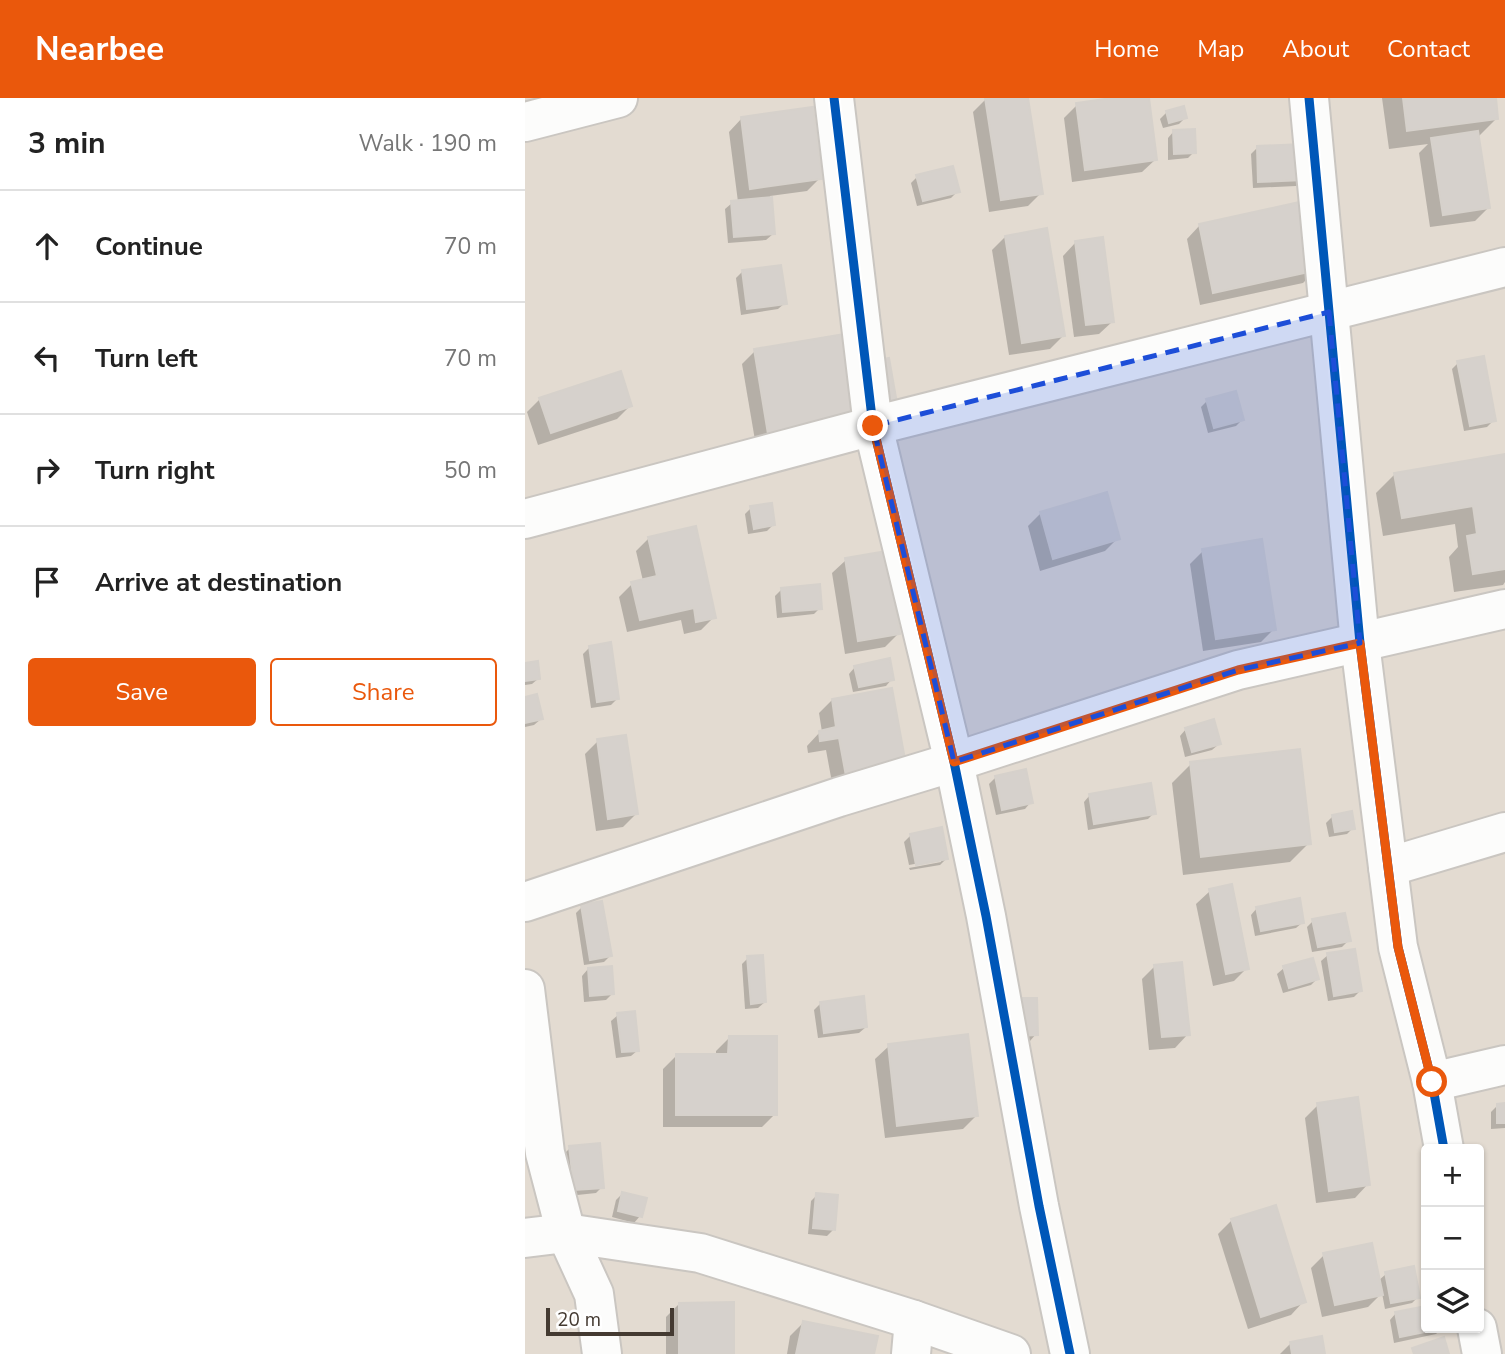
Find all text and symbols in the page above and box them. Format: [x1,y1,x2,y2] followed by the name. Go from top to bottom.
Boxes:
[35,27,164,72] text: Nearbee
[1094,33,1159,65] text: Home
[1197,33,1244,65] text: Map
[1282,33,1349,65] text: About
[1387,33,1470,65] text: Contact
[28,123,106,164] text: 3 min
[358,128,497,159] text: Walk · 190 m
[28,227,66,265] icon: ahead
[95,229,203,264] text: Continue
[444,231,497,262] text: 70 m
[28,339,66,377] icon: left
[95,341,198,376] text: Turn left
[444,343,497,374] text: 70 m
[857,410,888,441] route end
[28,451,66,489] icon: right
[95,453,214,488] text: Turn right
[444,455,497,486] text: 50 m
[28,563,66,601] icon: arrive
[95,565,342,600] text: Arrive at destination
[28,658,256,726] button: Save
[270,658,497,726] button: Share
[1416,1066,1447,1097] route start
[1421,1144,1484,1333] map controls
[1421,1144,1484,1207] button: +
[1421,1207,1484,1270] button: −
[1421,1270,1484,1333] button: layers
[546,1305,674,1337] scale bar
[557,1307,601,1333] text: 20 m

